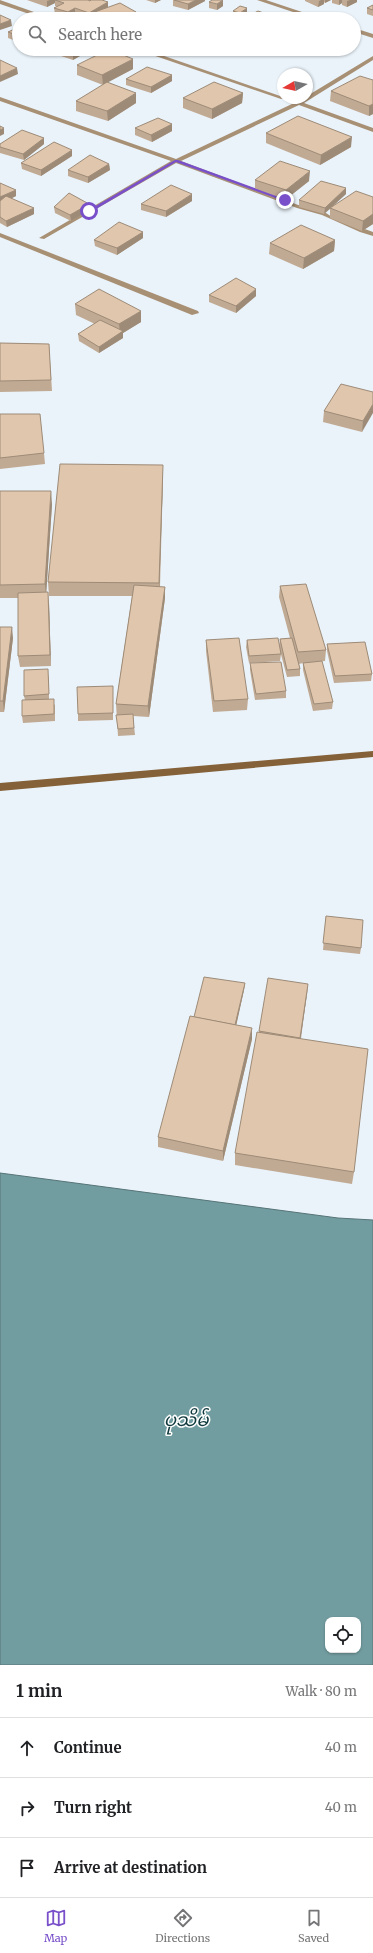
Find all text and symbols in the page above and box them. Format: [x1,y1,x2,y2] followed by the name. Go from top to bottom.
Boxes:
[12,12,361,56] search box
[26,23,48,45] icon: search
[58,25,142,44] text: Search here
[277,68,313,104] north arrow
[276,191,294,209] route end
[80,202,98,220] route start
[164,1407,210,1435] water label: ပုသိမ်
[325,1617,361,1653] map controls
[325,1617,361,1653] button: locate
[16,1680,62,1702] text: 1 min
[286,1683,357,1700] text: Walk · 80 m
[16,1737,38,1759] icon: ahead
[54,1738,122,1757] text: Continue
[325,1739,357,1756] text: 40 m
[16,1797,38,1819] icon: right
[54,1798,132,1817] text: Turn right
[325,1799,357,1816] text: 40 m
[16,1857,38,1879] icon: arrive
[54,1858,207,1877] text: Arrive at destination
[44,1907,67,1945] tab: Map
[155,1907,210,1945] tab: Directions
[298,1907,329,1945] tab: Saved

